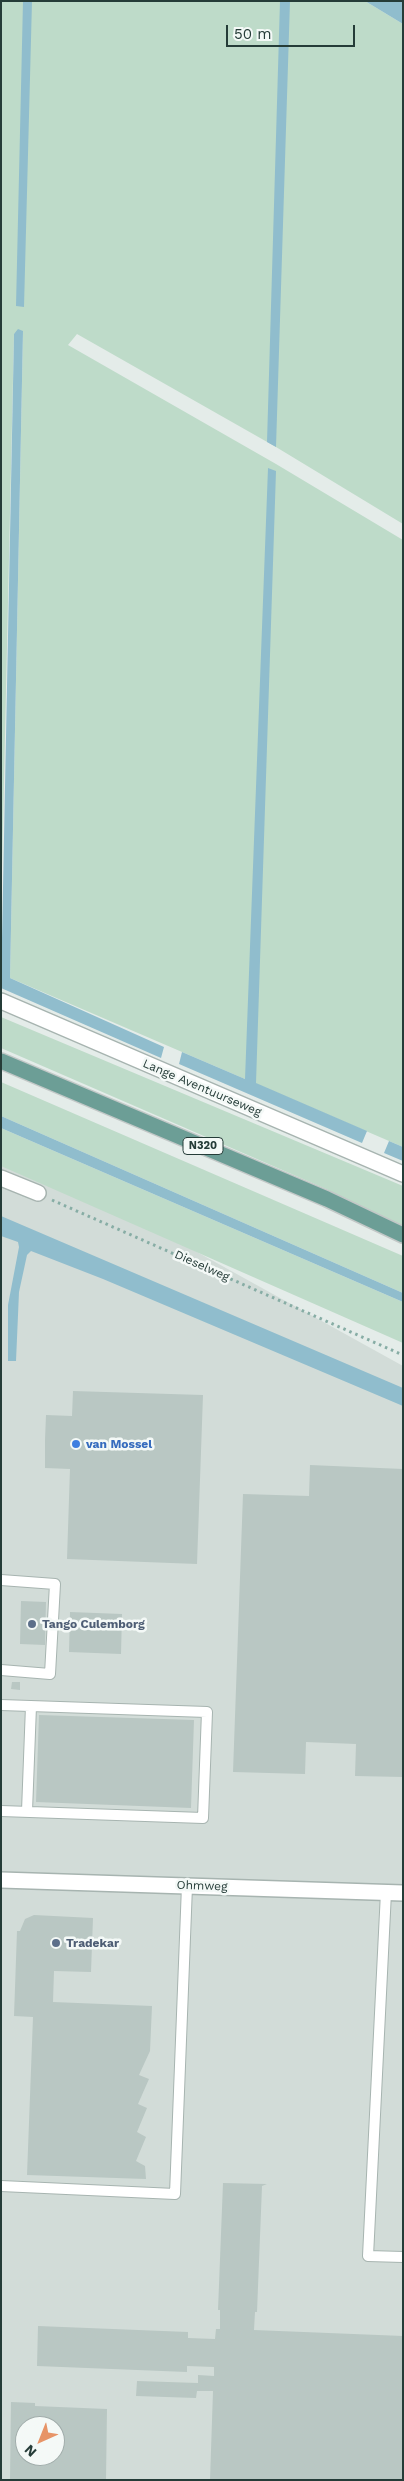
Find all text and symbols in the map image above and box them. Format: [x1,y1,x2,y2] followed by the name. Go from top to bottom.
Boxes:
[229,15,358,47] scale bar
[234,25,271,43] text: 50 m
[140,1056,264,1120] street label: Lange Aventuurseweg
[183,1138,223,1154] road number: N320
[172,1248,232,1284] street label: Dieselweg
[86,1437,152,1451] place label: van Mossel
[70,1438,82,1450] marker: van Mossel
[42,1617,145,1631] place label: Tango Culemborg
[26,1618,38,1630] marker: Tango Culemborg
[176,1878,228,1894] street label: Ohmweg
[66,1936,119,1950] place label: Tradekar
[50,1937,62,1949] marker: Tradekar
[15,2416,65,2466] north arrow
[21,2442,40,2460] text: N

